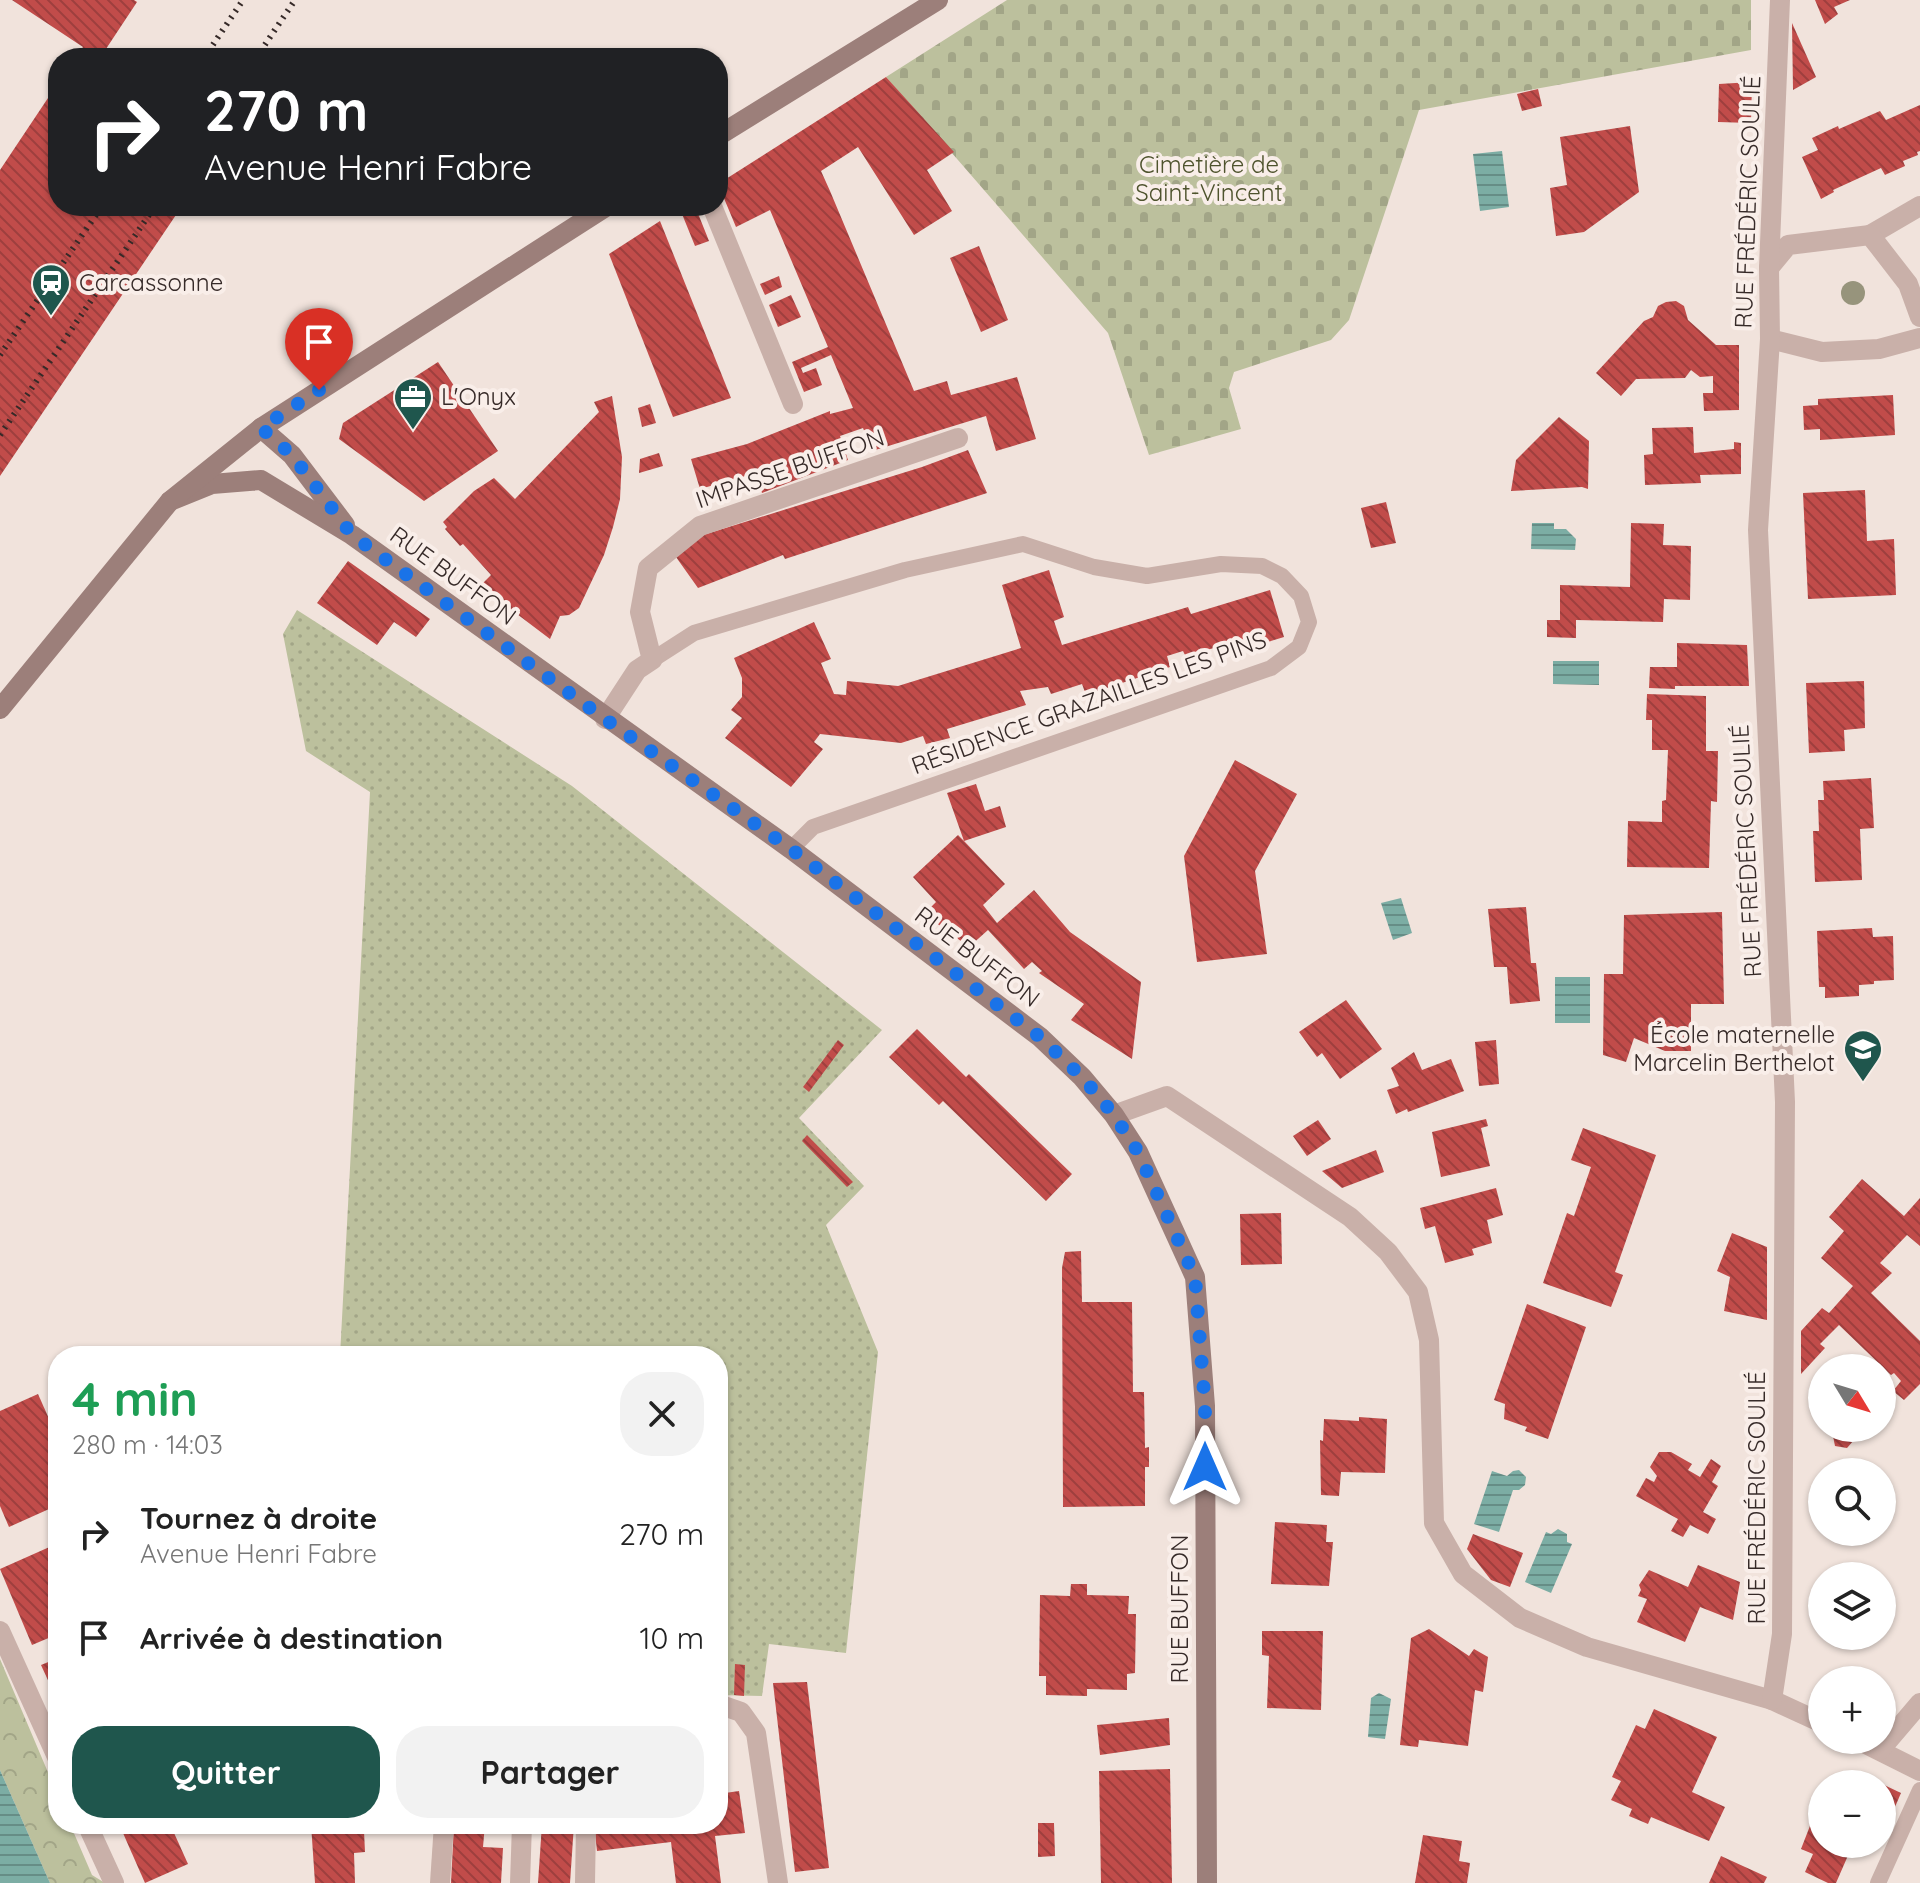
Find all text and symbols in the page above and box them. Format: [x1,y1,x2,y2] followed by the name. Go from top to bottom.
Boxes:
[204,75,368,145] text: 270 m
[1728,75,1766,329] street label: RUE FRÉDÉRIC SOULIÉ
[72,80,176,184] icon: right
[204,144,532,189] text: Avenue Henri Fabre
[1135,149,1283,207] park label: Cimetière de Saint-Vincent
[30,262,72,317] station icon: Carcassonne
[79,267,223,297] place label: Carcassonne
[285,308,353,390] pin
[297,320,341,364] icon: arrive
[392,376,434,431] office icon: L'Onyx
[441,381,516,411] place label: L'Onyx
[691,422,888,514] street label: IMPASSE BUFFON
[385,519,523,631] street label: RUE BUFFON
[907,624,1270,780] street label: RÉSIDENCE GRAZAILLES LES PINS
[1724,724,1768,978] street label: RUE FRÉDÉRIC SOULIÉ
[909,899,1046,1013] street label: RUE BUFFON
[1633,1019,1835,1077] place label: École maternelle Marcelin Berthelot
[1842,1028,1884,1083] school or university icon: École maternelle Marcelin Berthelot
[1808,1354,1896,1442] north arrow
[1808,1354,1896,1858] map controls
[72,1368,198,1428] text: 4 min
[1741,1371,1771,1625] street label: RUE FRÉDÉRIC SOULIÉ
[620,1372,704,1456] button: close
[1163,1425,1247,1509] position arrow
[72,1428,223,1461] text: 280 m · 14:03
[1808,1458,1896,1546] button: search
[140,1499,377,1537] text: Tournez à droite
[72,1512,116,1556] icon: right
[619,1515,704,1553] text: 270 m
[1164,1535,1194,1683] street label: RUE BUFFON
[140,1537,377,1570] text: Avenue Henri Fabre
[1808,1562,1896,1650] button: layers
[72,1616,116,1660] icon: arrive
[140,1619,443,1657] text: Arrivée à destination
[640,1619,704,1657] text: 10 m
[1808,1666,1896,1754] button: +
[72,1726,380,1818] button: Quitter
[396,1726,704,1818] button: Partager
[1808,1770,1896,1858] button: −

